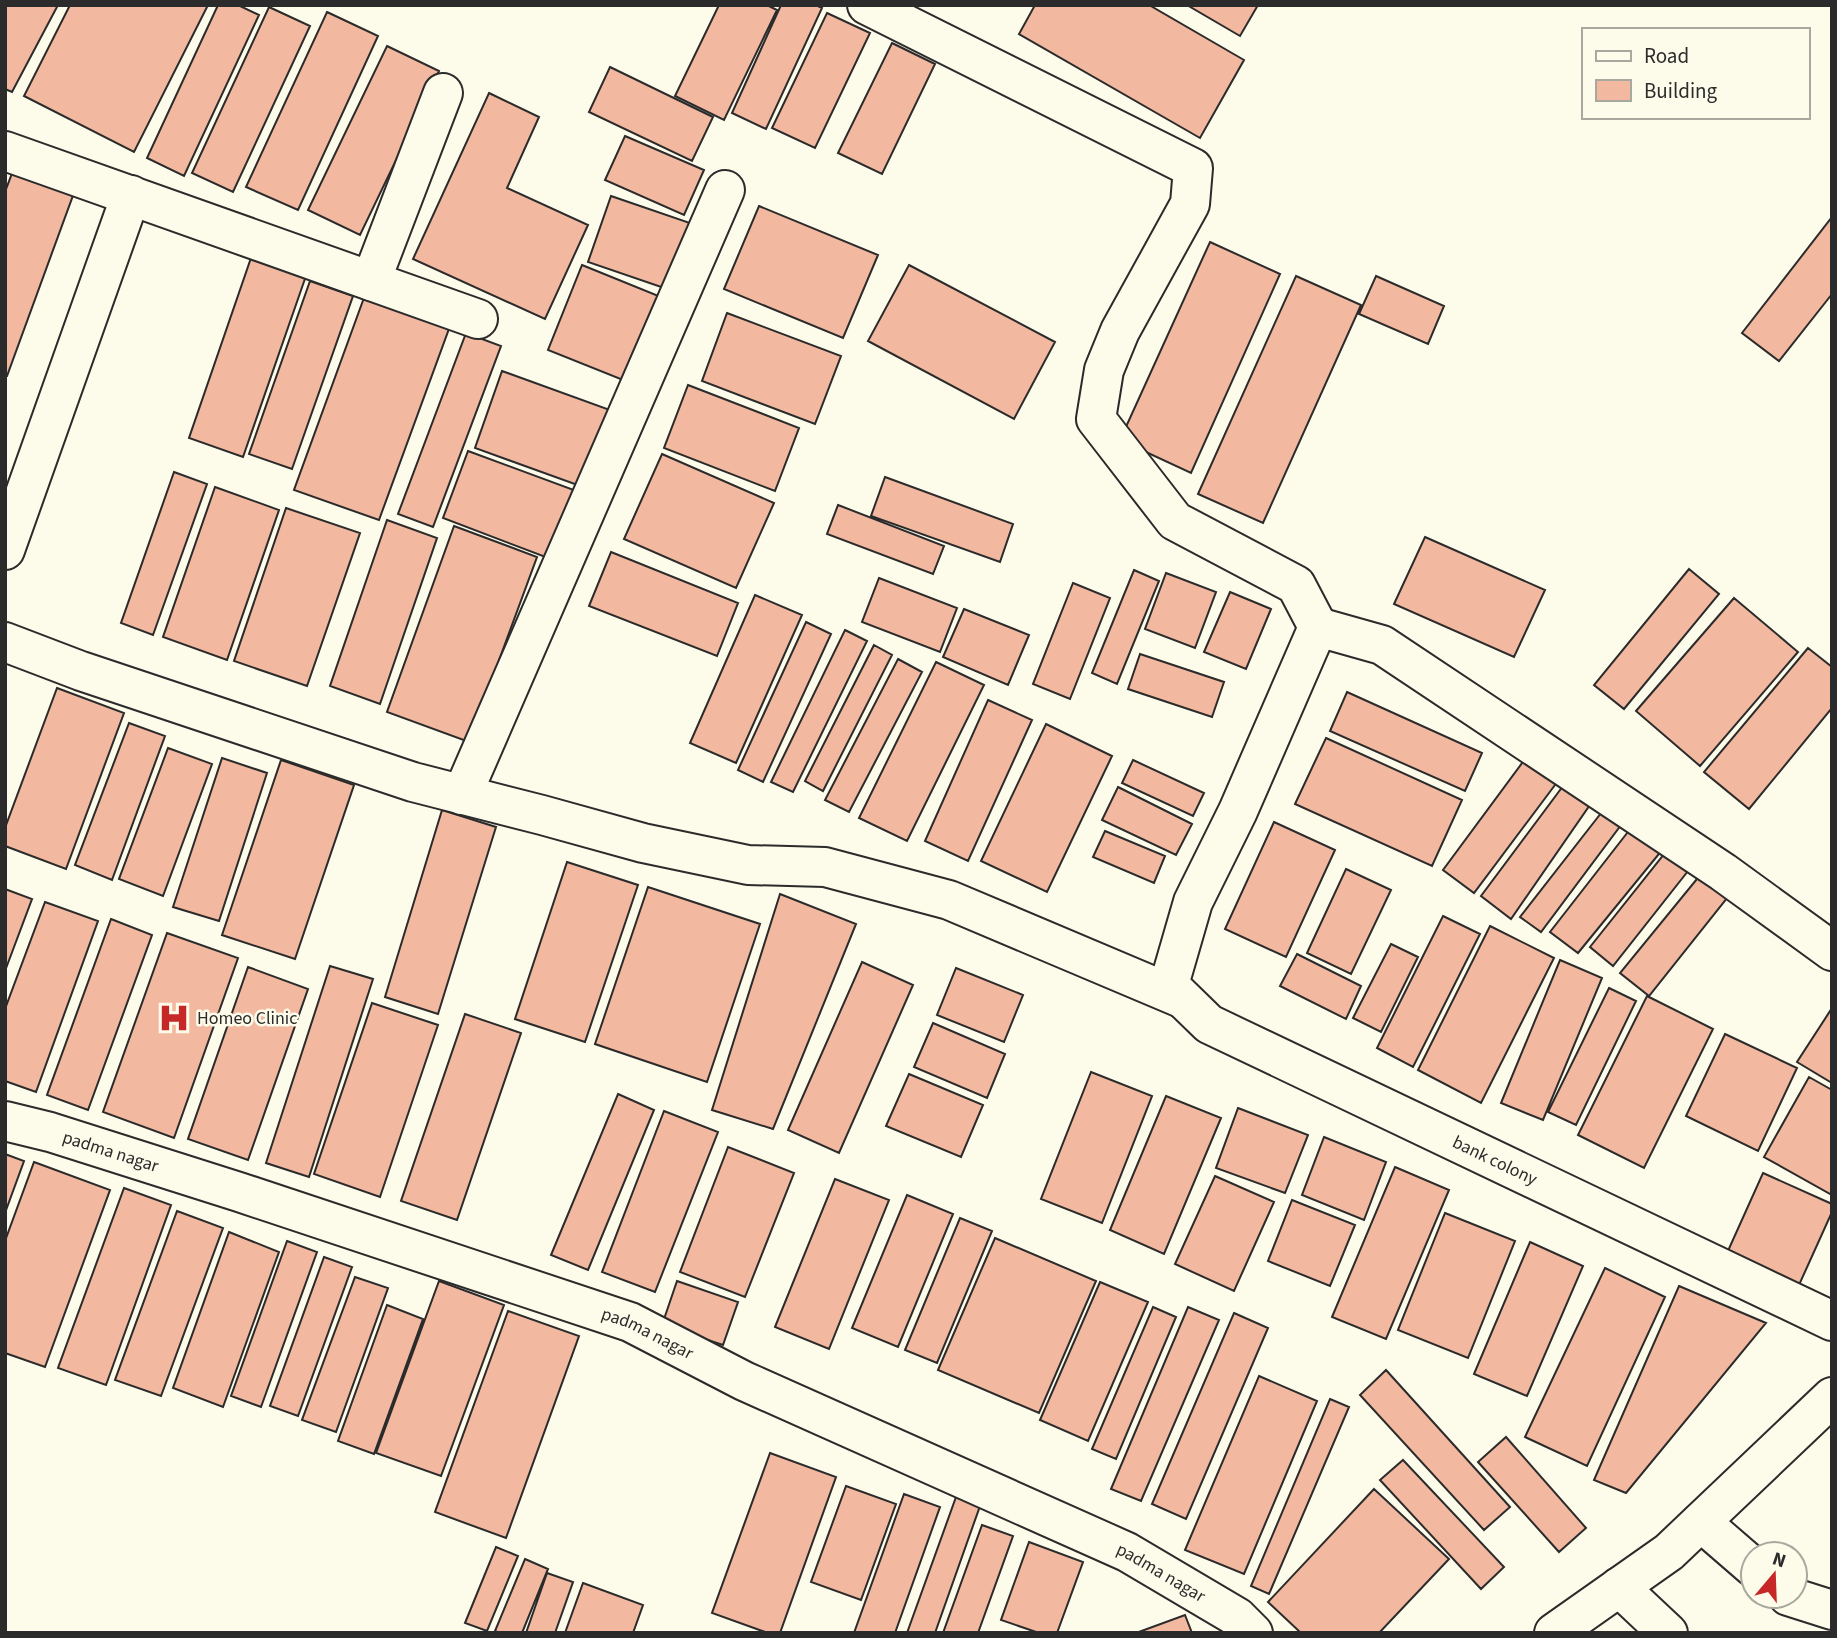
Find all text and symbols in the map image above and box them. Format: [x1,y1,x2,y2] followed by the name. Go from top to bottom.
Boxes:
[1582,28,1809,119] legend
[1644,41,1689,71] text: Road
[1644,76,1718,106] text: Building
[157,1001,191,1035] hospital icon: Homeo Clinic
[197,1006,297,1031] place label: Homeo Clinic
[59,1124,163,1178] street label: padma nagar
[1448,1129,1542,1192] street label: bank colony
[598,1301,699,1366] street label: padma nagar
[1113,1536,1211,1609] street label: padma nagar
[1739,1540,1809,1610] north arrow
[1769,1546,1789,1575] text: N

